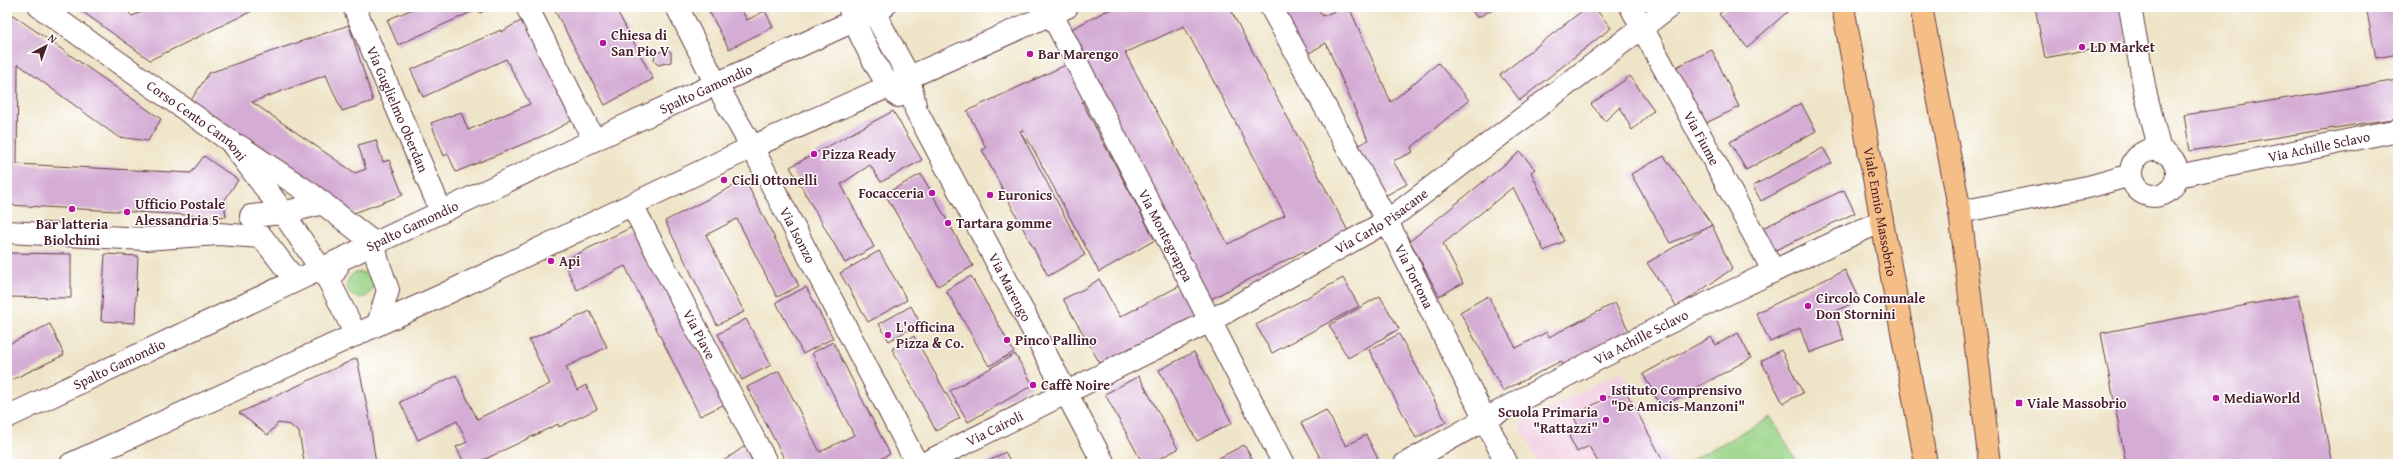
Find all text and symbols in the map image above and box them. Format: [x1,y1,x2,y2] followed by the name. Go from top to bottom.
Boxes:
[611,25,670,61] place label: Chiesa di San Pio V
[26,26,66,66] north arrow
[45,30,61,47] text: N
[2090,37,2156,57] place label: LD Market
[598,38,608,48] marker: Chiesa di San Pio V
[2077,42,2087,52] marker: LD Market
[362,43,433,176] street label: Via Guglielmo Oberdan
[1038,44,1119,64] place label: Bar Marengo
[1025,49,1035,59] marker: Bar Marengo
[656,59,755,119] street label: Spalto Gamondio
[143,75,252,165] street label: Corso Cento Cannoni
[1679,107,1725,169] street label: Via Fiume
[2266,126,2372,167] street label: Via Achille Sclavo
[822,144,897,164] place label: Pizza Ready
[1859,145,1902,278] street label: Viale Ennio Massobrio
[809,149,819,159] marker: Pizza Ready
[732,170,818,190] place label: Cicli Ottonelli
[719,175,729,185] marker: Cicli Ottonelli
[858,183,925,203] place label: Focacceria
[1331,183,1432,259] street label: Via Carlo Pisacane
[998,185,1052,205] place label: Euronics
[1134,186,1198,286] street label: Via Montegrappa
[927,188,937,198] marker: Focacceria
[985,190,995,200] marker: Euronics
[135,194,225,230] place label: Ufficio Postale Alessandria 5
[363,195,462,256] street label: Spalto Gamondio
[775,203,821,267] street label: Via Isonzo
[67,204,77,214] marker: Bar latteria Biolchini
[122,207,132,217] marker: Ufficio Postale Alessandria 5
[956,213,1052,233] place label: Tartara gomme
[36,214,109,250] place label: Bar latteria Biolchini
[943,218,953,228] marker: Tartara gomme
[1390,241,1439,312] street label: Via Tortona
[984,249,1037,325] street label: Via Marengo
[559,251,581,271] place label: Api
[546,256,556,266] marker: Api
[1816,288,1925,324] place label: Circolo Comunale Don Stornini
[1803,301,1813,311] marker: Circolo Comunale Don Stornini
[1590,304,1692,369] street label: Via Achille Sclavo
[678,306,721,363] street label: Via Piave
[896,317,964,353] place label: L'officina Pizza & Co.
[883,330,893,340] marker: L'officina Pizza & Co.
[1015,330,1097,350] place label: Pinco Pallino
[70,334,169,394] street label: Spalto Gamondio
[1002,335,1012,345] marker: Pinco Pallino
[1041,375,1110,395] place label: Caffè Noire
[1028,380,1038,390] marker: Caffè Noire
[1611,380,1745,416] place label: Istituto Comprensivo "De Amicis-Manzoni"
[2224,388,2300,408] place label: MediaWorld
[1598,393,1608,403] marker: Istituto Comprensivo "De Amicis-Manzoni"
[2027,393,2127,413] place label: Viale Massobrio
[2211,393,2221,403] marker: MediaWorld
[2014,398,2024,408] marker: Viale Massobrio
[1498,402,1599,438] place label: Scuola Primaria "Rattazzi"
[963,406,1027,451] street label: Via Cairoli
[1601,415,1611,425] marker: Scuola Primaria "Rattazzi"

